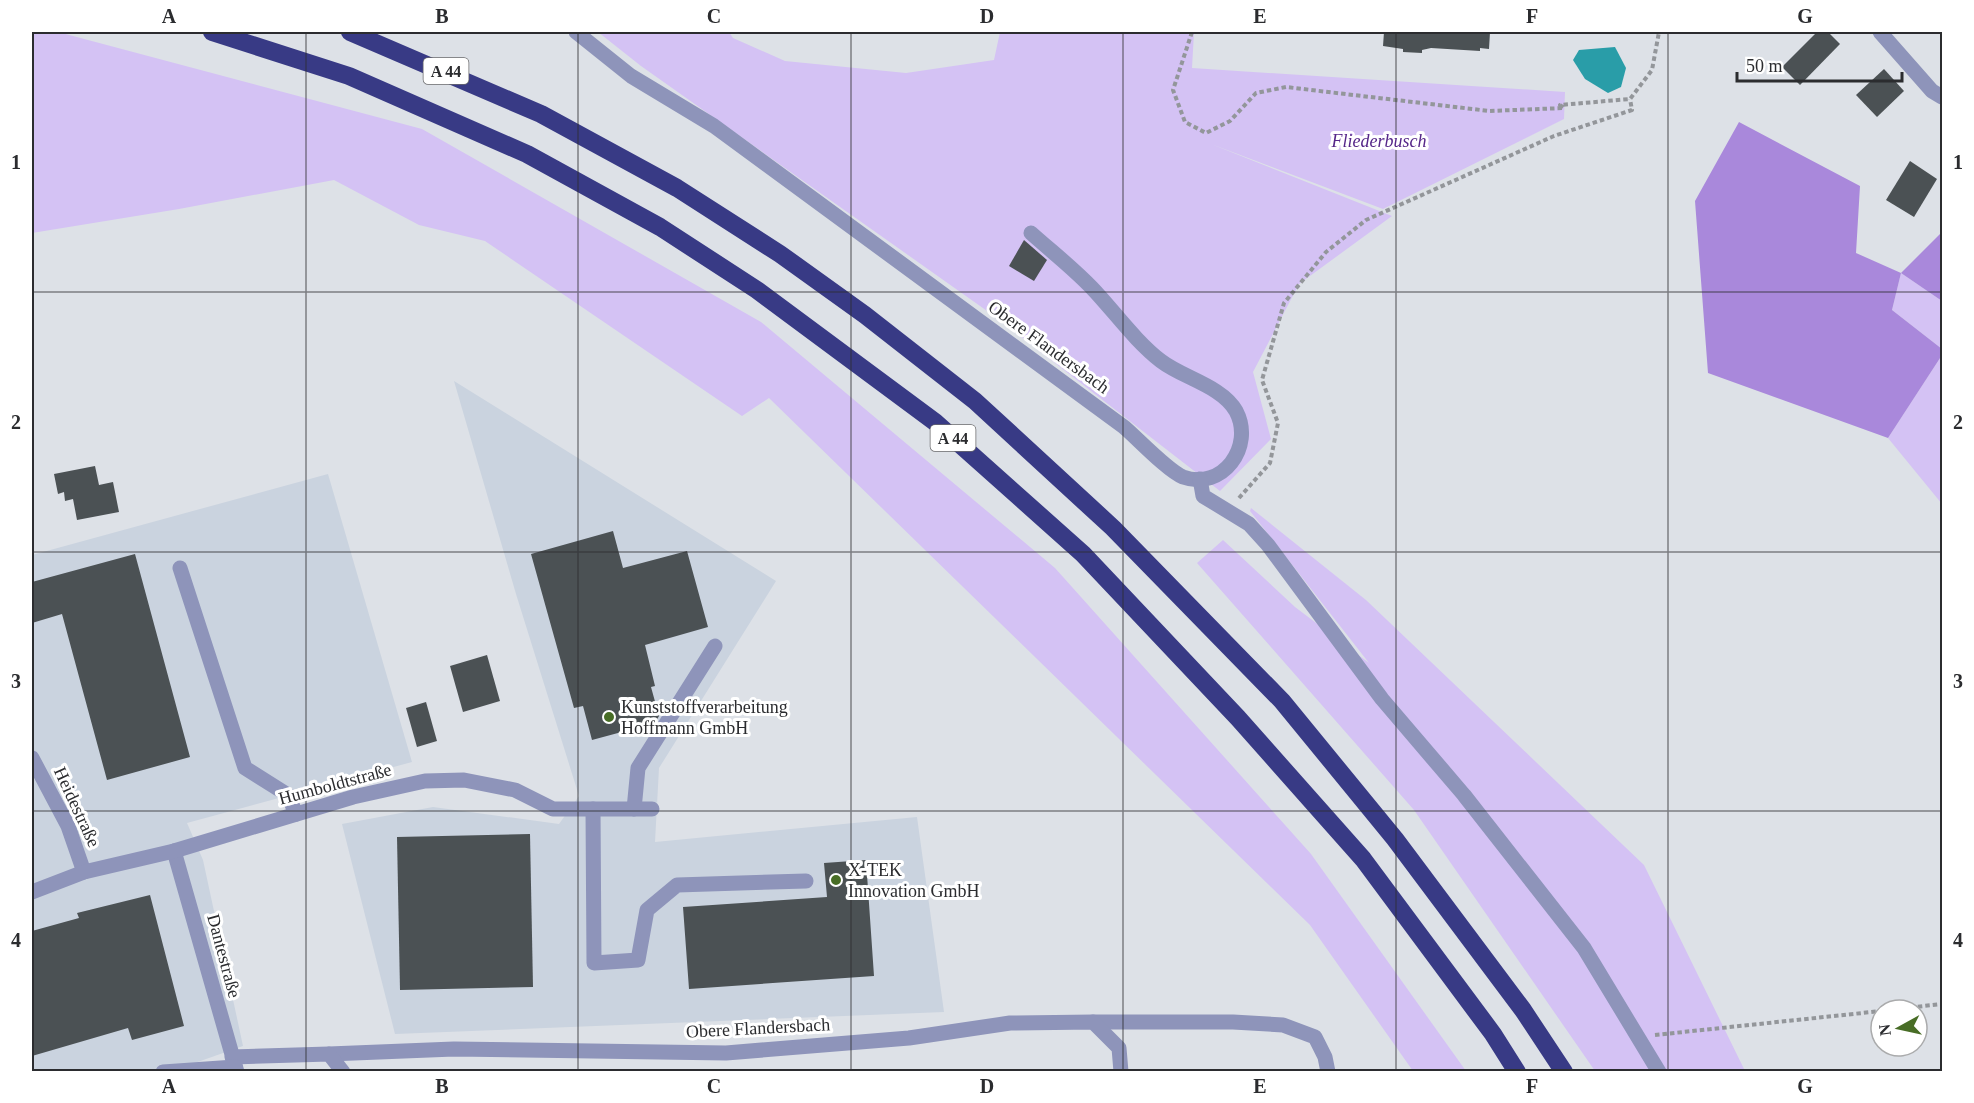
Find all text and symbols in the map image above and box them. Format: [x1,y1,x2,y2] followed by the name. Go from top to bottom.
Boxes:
[162,5,177,27] text: A
[435,5,449,27] text: B
[707,5,721,27] text: C
[980,5,994,27] text: D
[1253,5,1267,27] text: E
[1526,5,1538,27] text: F
[1797,5,1813,27] text: G
[1737,45,1902,83] scale bar
[1746,56,1783,76] text: 50 m
[424,58,468,84] road number: A 44
[1331,131,1426,151] park label: Fliederbusch
[11,151,21,173] text: 1
[1953,151,1963,173] text: 1
[985,296,1113,398] street label: Obere Flandersbach
[11,411,21,433] text: 2
[1953,411,1963,433] text: 2
[930,425,976,451] road number: A 44
[11,670,21,692] text: 3
[1953,670,1963,692] text: 3
[621,697,788,738] place label: Kunststoffverarbeitung Hoffmann GmbH
[602,710,616,724] marker: Kunststoffverarbeitung Hoffmann GmbH
[276,759,394,809] street label: Humboldtstraße
[50,764,104,850] street label: Heidestraße
[848,860,979,901] place label: X-TEK Innovation GmbH
[829,873,843,887] marker: X-TEK Innovation GmbH
[203,912,245,1000] street label: Dantestraße
[11,929,21,951] text: 4
[1953,929,1963,951] text: 4
[1869,998,1929,1058] north arrow
[685,1014,831,1042] street label: Obere Flandersbach
[1875,1023,1894,1037] text: N
[162,1075,177,1097] text: A
[435,1075,449,1097] text: B
[707,1075,721,1097] text: C
[980,1075,994,1097] text: D
[1253,1075,1267,1097] text: E
[1526,1075,1538,1097] text: F
[1797,1075,1813,1097] text: G

